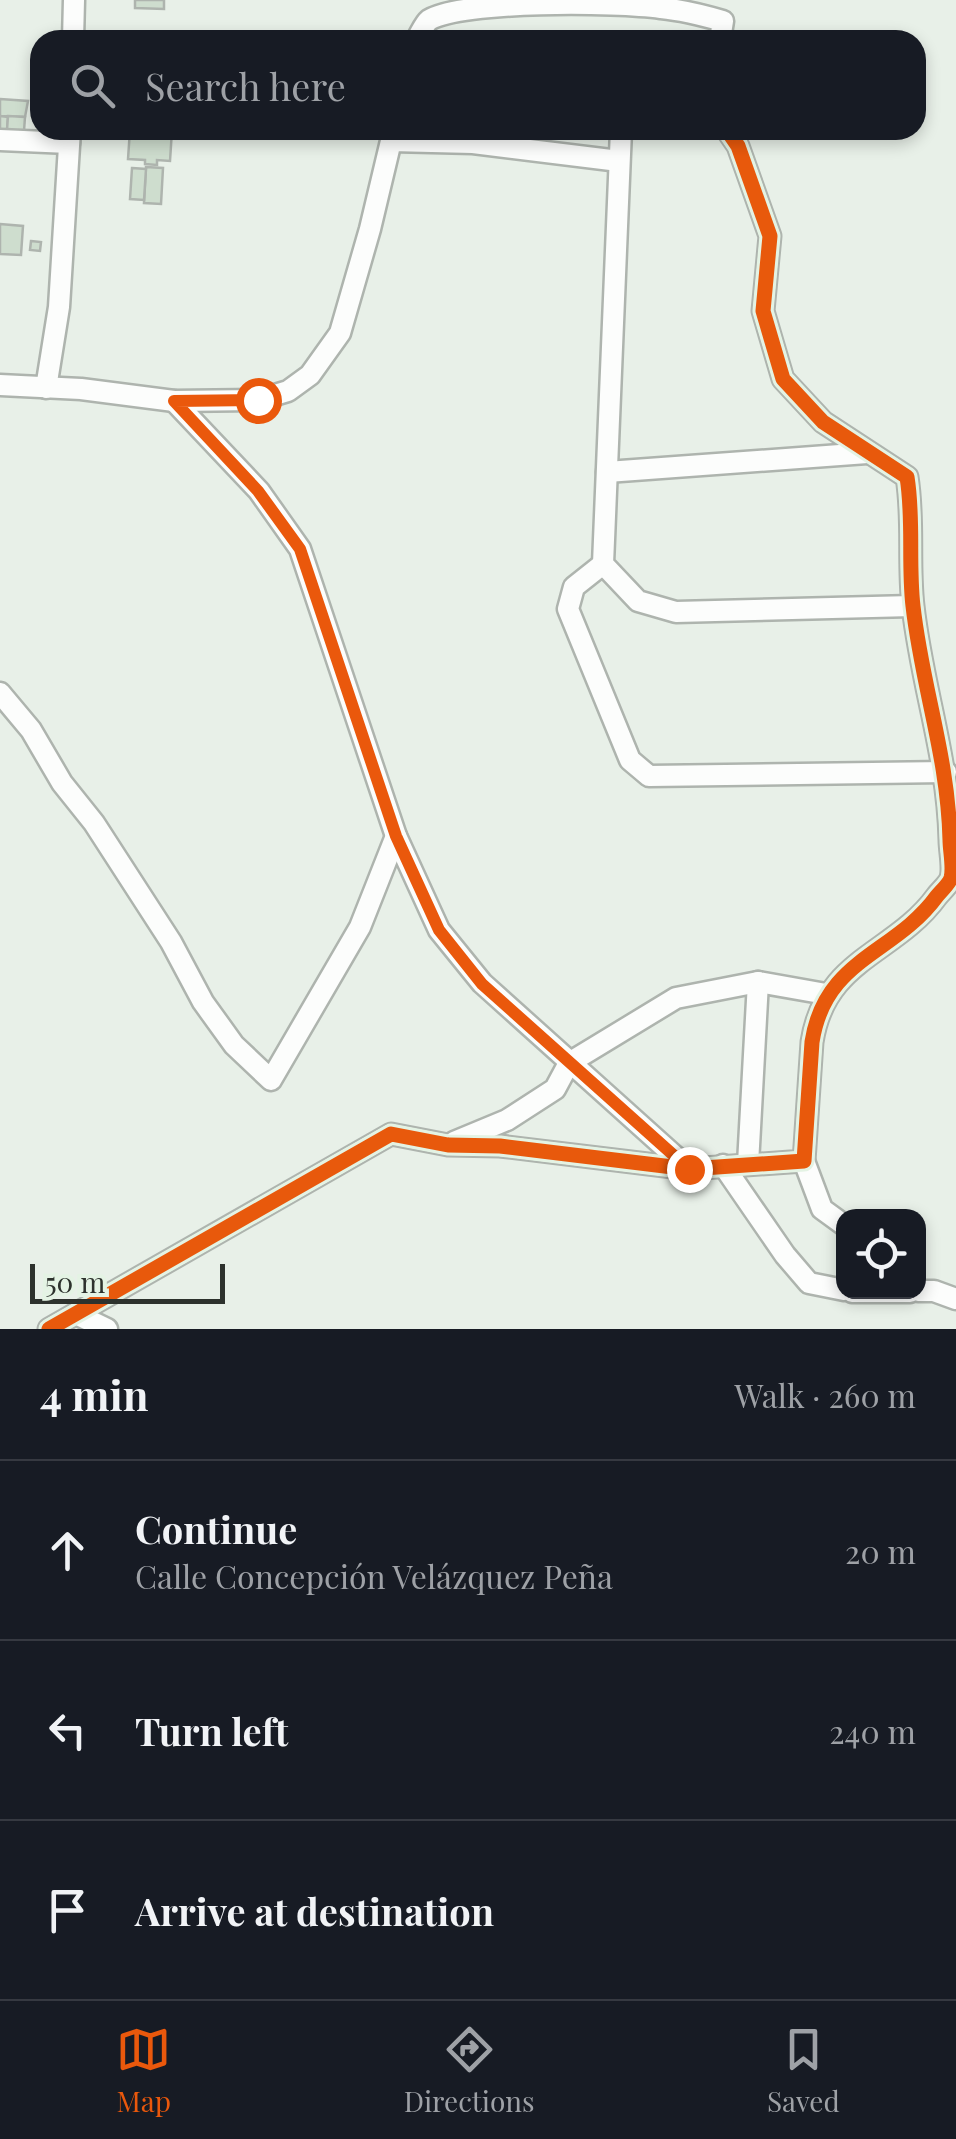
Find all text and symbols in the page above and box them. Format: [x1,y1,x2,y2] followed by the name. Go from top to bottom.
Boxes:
[30,30,926,140] search box
[65,58,120,113] icon: search
[145,60,346,111] text: Search here
[236,378,282,424] route start
[667,1147,713,1193] route end
[836,1209,926,1299] map controls
[836,1209,926,1299] button: locate
[30,1259,225,1304] scale bar
[45,1263,105,1300] text: 50 m
[40,1366,149,1422] text: 4 min
[734,1373,916,1416] text: Walk · 260 m
[135,1503,297,1554] text: Continue
[40,1523,95,1578] icon: ahead
[845,1529,916,1572] text: 20 m
[135,1554,613,1597] text: Calle Concepción Velázquez Peña
[40,1703,95,1758] icon: left
[135,1705,288,1756] text: Turn left
[829,1709,916,1752] text: 240 m
[40,1883,95,1938] icon: arrive
[135,1885,494,1936] text: Arrive at destination
[116,2022,171,2119] tab: Map
[404,2022,535,2119] tab: Directions
[767,2022,840,2119] tab: Saved

